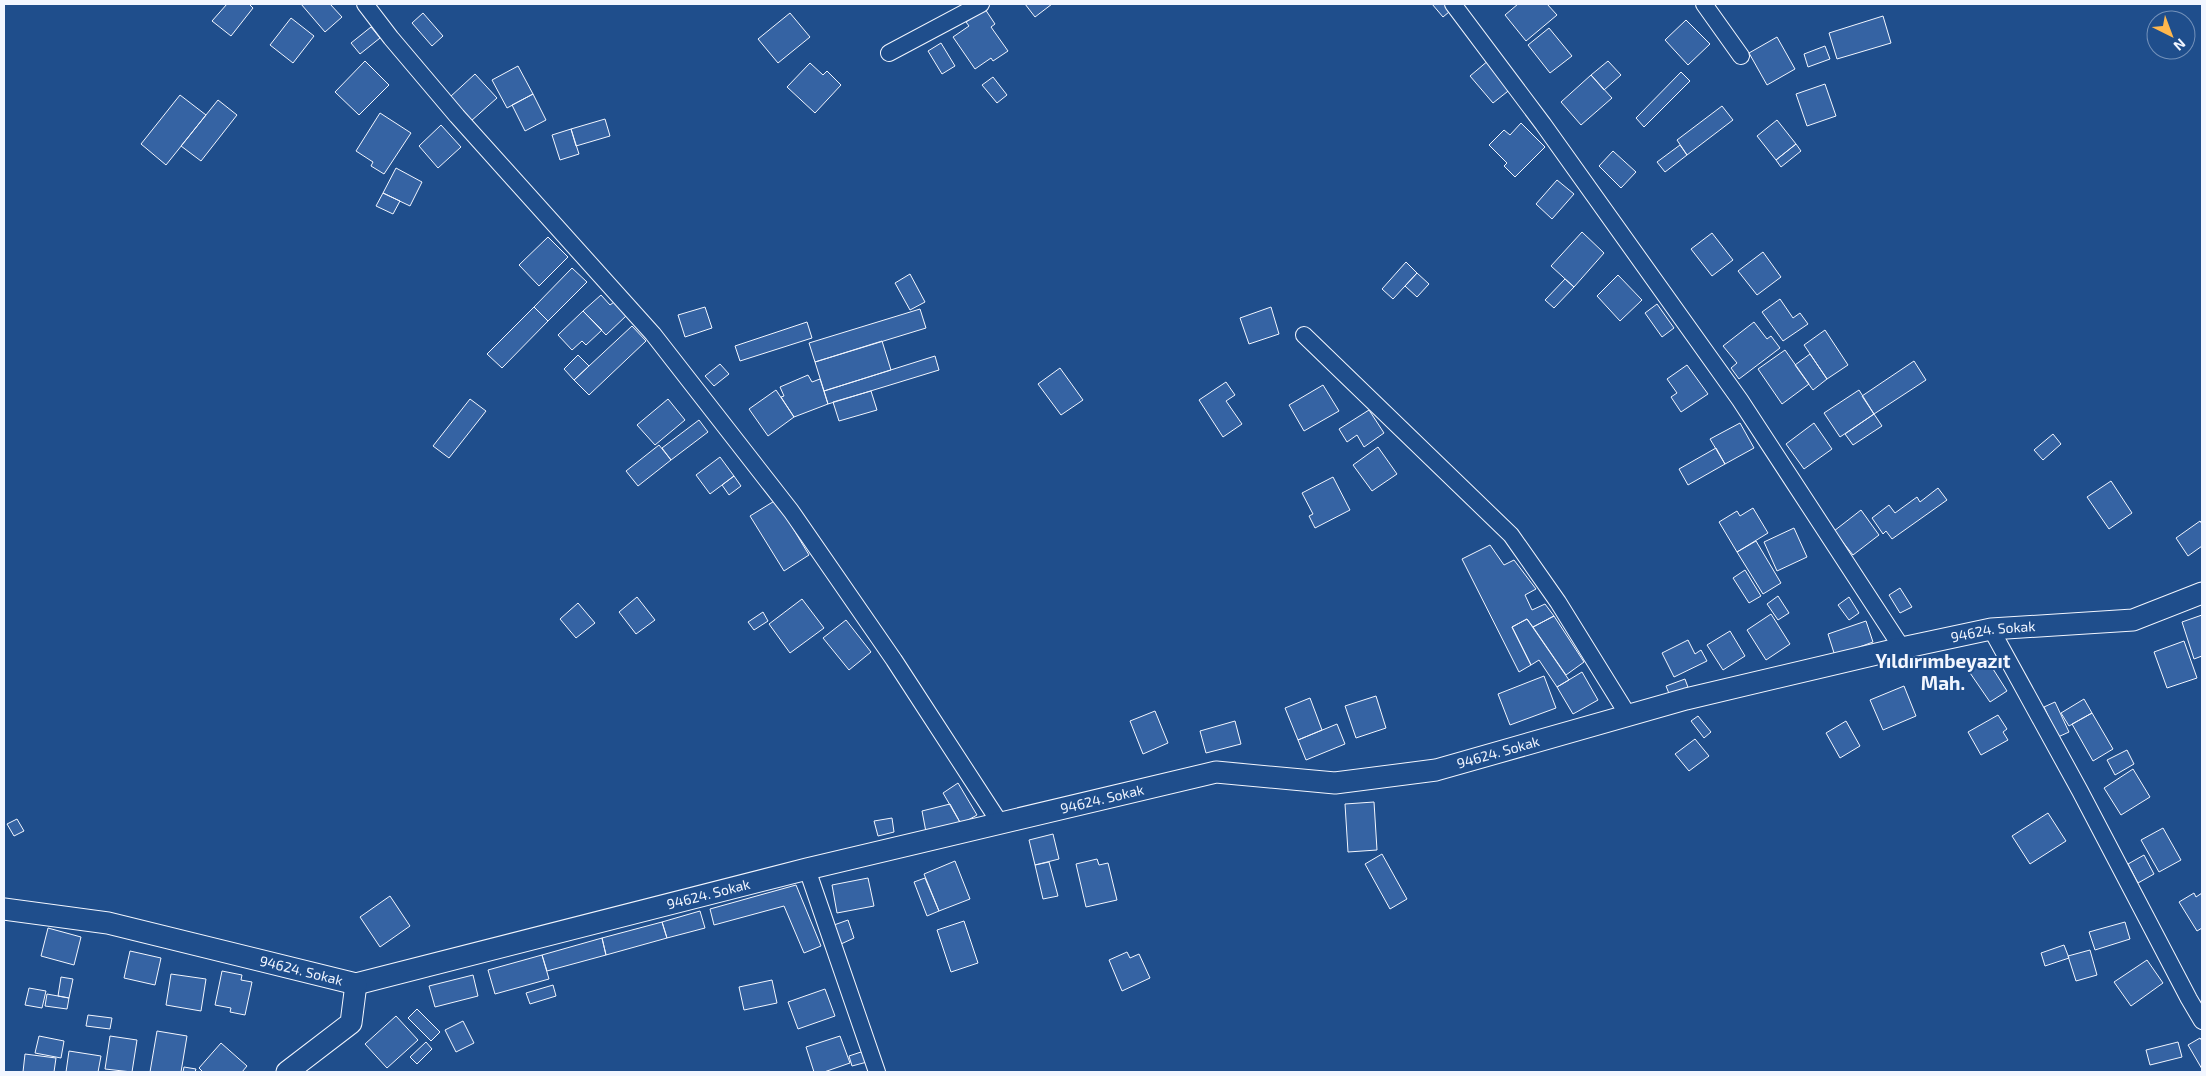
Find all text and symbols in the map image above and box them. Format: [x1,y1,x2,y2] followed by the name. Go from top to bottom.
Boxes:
[2146,10,2196,60] north arrow
[2171,35,2189,55] text: N
[1949,617,2036,645] street label: 94624. Sokak
[1875,649,2011,694] district label: Yıldırımbeyazıt Mah.
[1455,732,1541,772] street label: 94624. Sokak
[1058,780,1145,817] street label: 94624. Sokak
[665,875,752,912] street label: 94624. Sokak
[258,952,345,988] street label: 94624. Sokak

